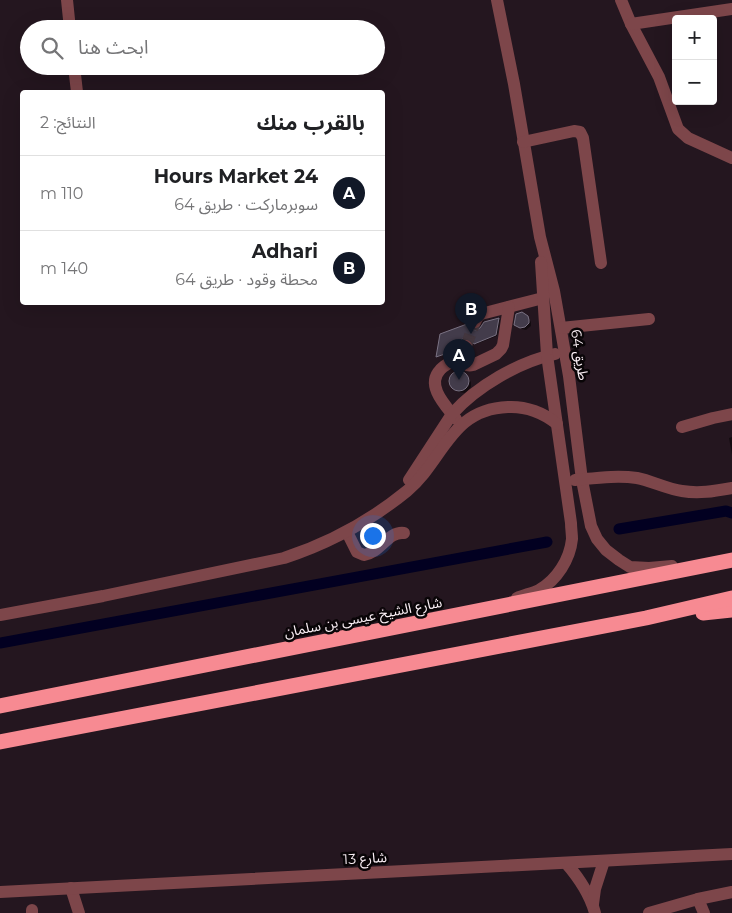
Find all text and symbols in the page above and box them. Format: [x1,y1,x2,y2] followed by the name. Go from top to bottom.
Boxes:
[672,15,717,105] map controls
[672,15,717,60] button: +
[20,20,385,75] search box
[38,34,66,62] icon: search
[78,36,148,59] text: ابحث هنا
[672,60,717,105] button: −
[257,110,365,135] text: بالقرب منك
[40,113,95,132] text: النتائج: 2
[154,165,318,188] text: 24 Hours Market
[40,184,83,203] text: 110 m
[343,184,355,203] text: A
[174,195,318,214] text: سوبرماركت · طريق 64
[252,240,318,263] text: Adhari
[40,259,88,278] text: 140 m
[343,259,355,278] text: B
[175,270,318,289] text: محطة وقود · طريق 64
[455,293,487,334] pin: B
[566,328,593,382] street label: طريق 64
[443,339,475,380] pin: A
[360,523,386,549] your location
[282,593,444,643] street label: شارع الشيخ عيسى بن سلمان
[343,848,388,870] street label: شارع 13

